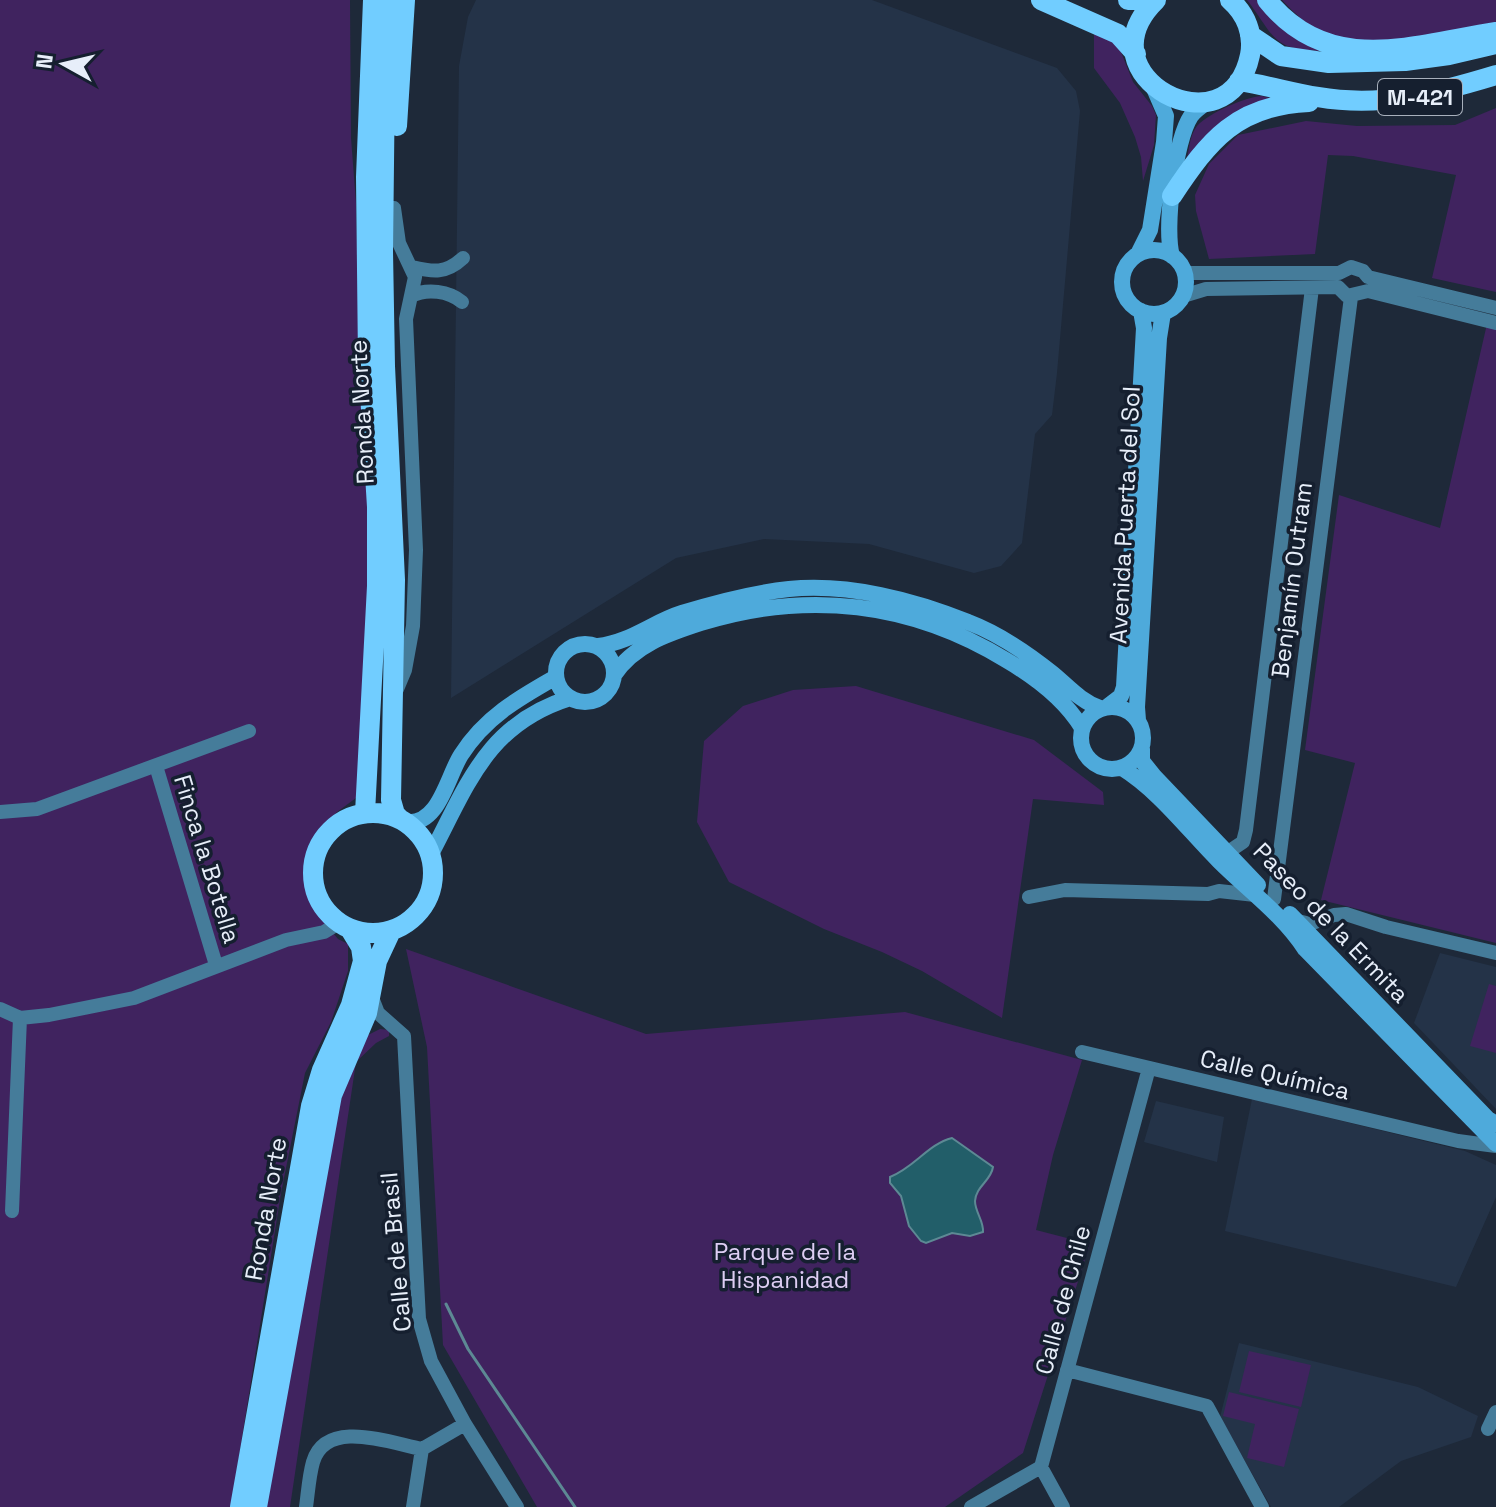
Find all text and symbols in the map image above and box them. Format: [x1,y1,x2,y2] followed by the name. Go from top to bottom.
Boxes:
[24,24,104,104] north arrow
[29,52,59,70] text: N
[1378,79,1462,115] road number: M-421
[342,339,381,485] street label: Ronda Norte
[1102,385,1147,645] street label: Avenida Puerta del Sol
[1264,480,1319,679] street label: Benjamín Outram
[167,771,248,947] street label: Finca la Botella
[1247,836,1416,1010] street label: Paseo de la Ermita
[1197,1042,1353,1107] street label: Calle Química
[238,1135,293,1283] street label: Ronda Norte
[373,1171,418,1333] street label: Calle de Brasil
[1028,1222,1097,1378] street label: Calle de Chile
[714,1236,856,1295] park label: Parque de la Hispanidad

